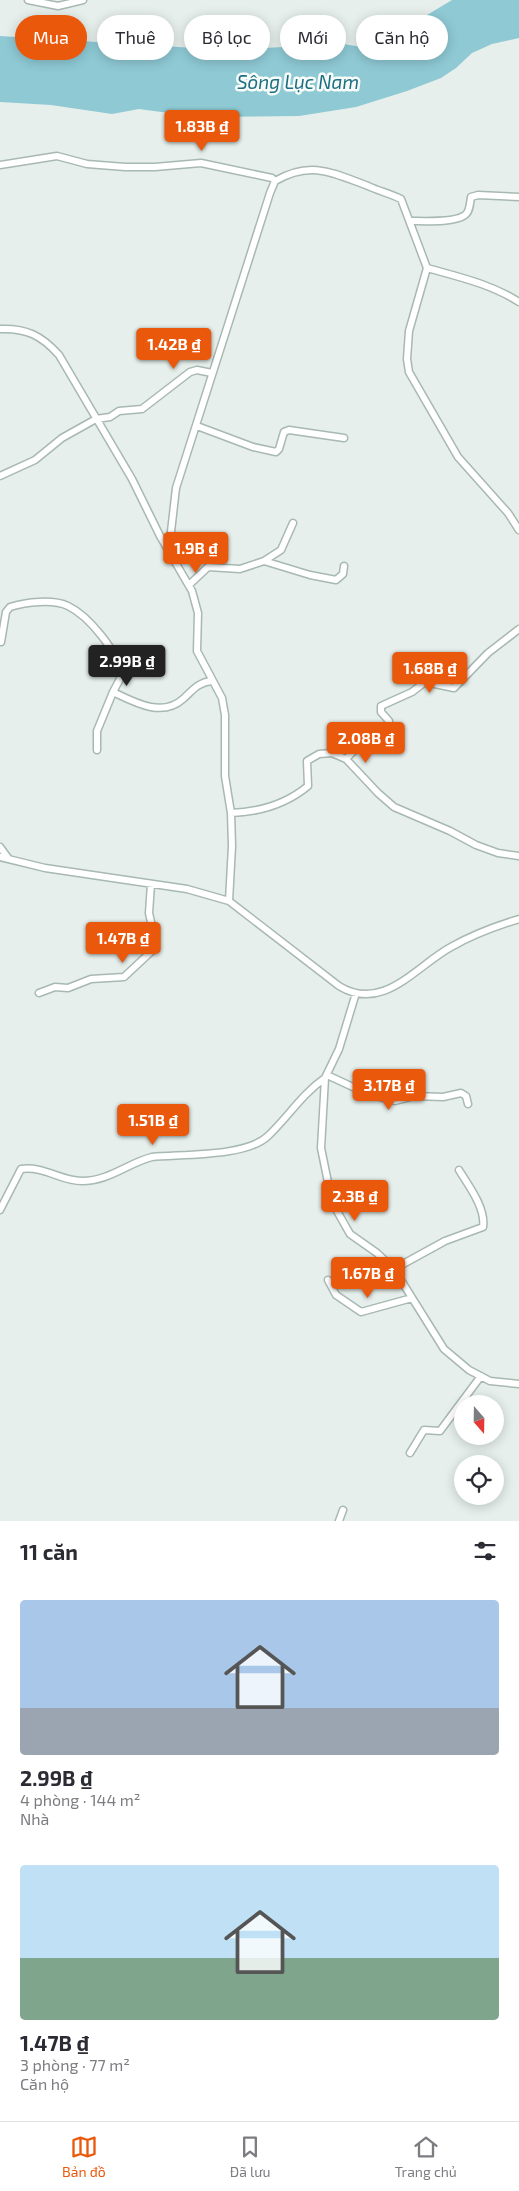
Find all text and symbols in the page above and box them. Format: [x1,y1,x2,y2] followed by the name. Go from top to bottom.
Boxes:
[15,15,87,60] chip: Mua
[97,15,174,60] chip: Thuê
[184,15,270,60] chip: Bộ lọc
[280,15,346,60] chip: Mới
[356,15,448,60] chip: Căn hộ
[237,70,359,93] water label: Sông Lục Nam
[156,110,248,152] pin: 1.83B ₫
[175,116,229,135] text: 1.83B ₫
[128,328,220,370] pin: 1.42B ₫
[147,334,201,353] text: 1.42B ₫
[155,532,237,574] pin: 1.9B ₫
[174,538,218,557] text: 1.9B ₫
[81,644,173,687] pin: 2.99B ₫
[99,651,155,670] text: 2.99B ₫
[384,652,476,694] pin: 1.68B ₫
[403,658,457,677] text: 1.68B ₫
[320,722,412,764] pin: 2.08B ₫
[338,728,394,747] text: 2.08B ₫
[77,922,169,964] pin: 1.47B ₫
[97,928,149,947] text: 1.47B ₫
[343,1068,435,1111] pin: 3.17B ₫
[364,1075,414,1094] text: 3.17B ₫
[107,1104,199,1146] pin: 1.51B ₫
[128,1110,178,1129] text: 1.51B ₫
[314,1180,396,1222] pin: 2.3B ₫
[332,1186,378,1205] text: 2.3B ₫
[322,1256,414,1299] pin: 1.67B ₫
[342,1263,394,1282] text: 1.67B ₫
[454,1395,504,1445] north arrow
[454,1395,504,1505] map controls
[454,1455,504,1505] button: locate
[471,1537,499,1565] icon: filters
[20,1539,78,1564] text: 11 căn
[215,1632,305,1722] icon: home
[20,1765,93,1790] text: 2.99B ₫
[20,1790,140,1809] text: 4 phòng · 144 m²
[20,1809,49,1828] text: Nhà
[215,1897,305,1987] icon: home
[20,2030,89,2055] text: 1.47B ₫
[20,2055,130,2074] text: 3 phòng · 77 m²
[20,2074,69,2093] text: Căn hộ
[62,2133,106,2180] tab: Bản đồ
[230,2133,270,2180] tab: Đã lưu
[395,2133,457,2180] tab: Trang chủ

